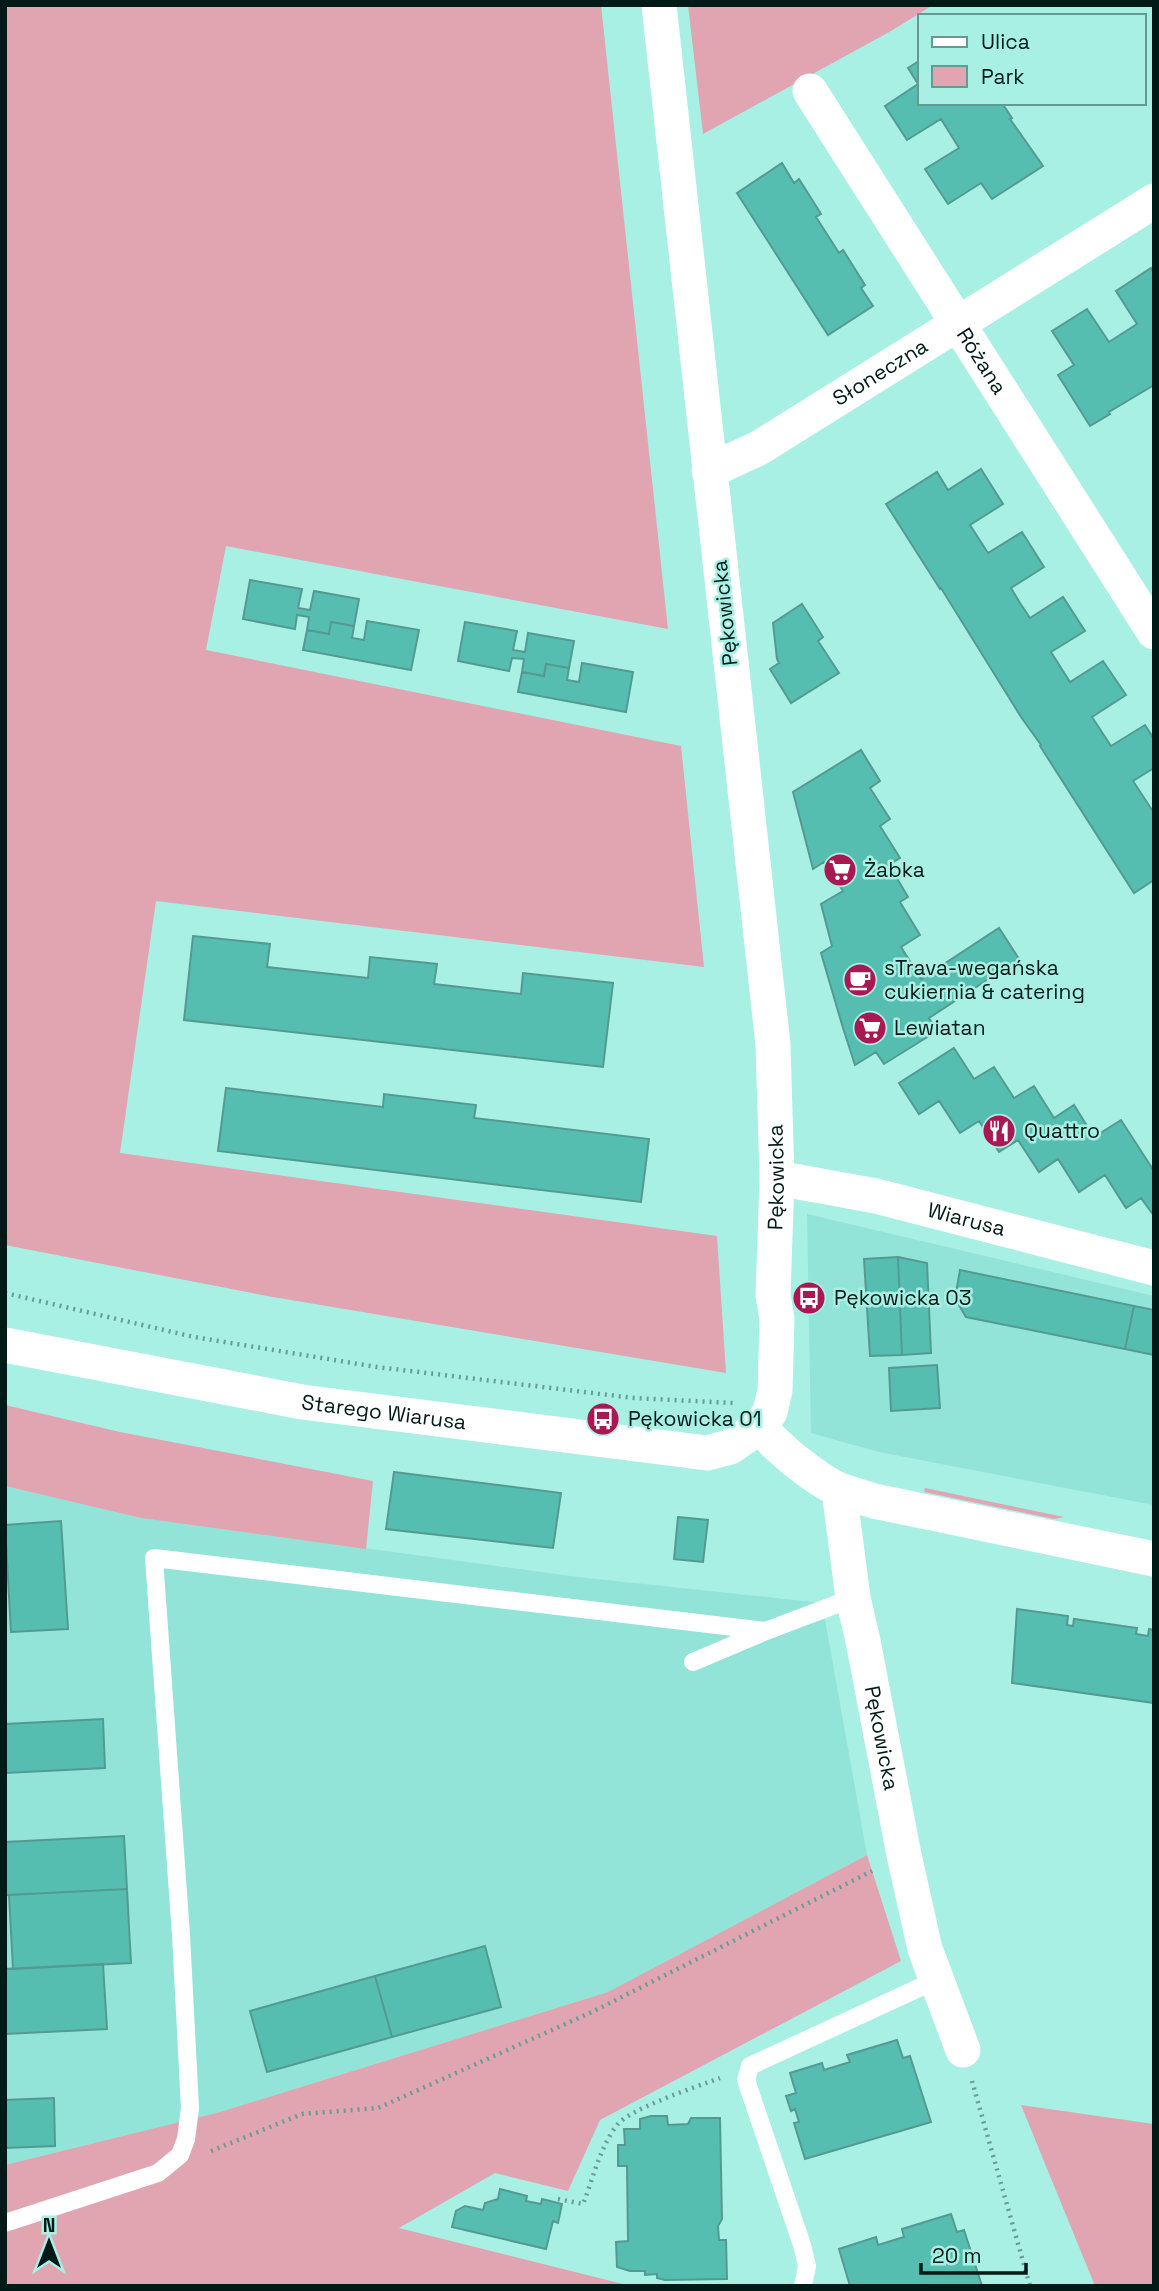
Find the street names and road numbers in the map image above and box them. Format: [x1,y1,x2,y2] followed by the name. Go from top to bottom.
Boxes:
[951,322,1013,399] street label: Różana
[827,332,932,412] street label: Słoneczna
[706,559,743,667] street label: Pękowicka
[761,1124,790,1231] street label: Pękowicka
[925,1196,1008,1242] street label: Wiarusa
[300,1388,468,1436] street label: Starego Wiarusa
[859,1683,905,1792] street label: Pękowicka

